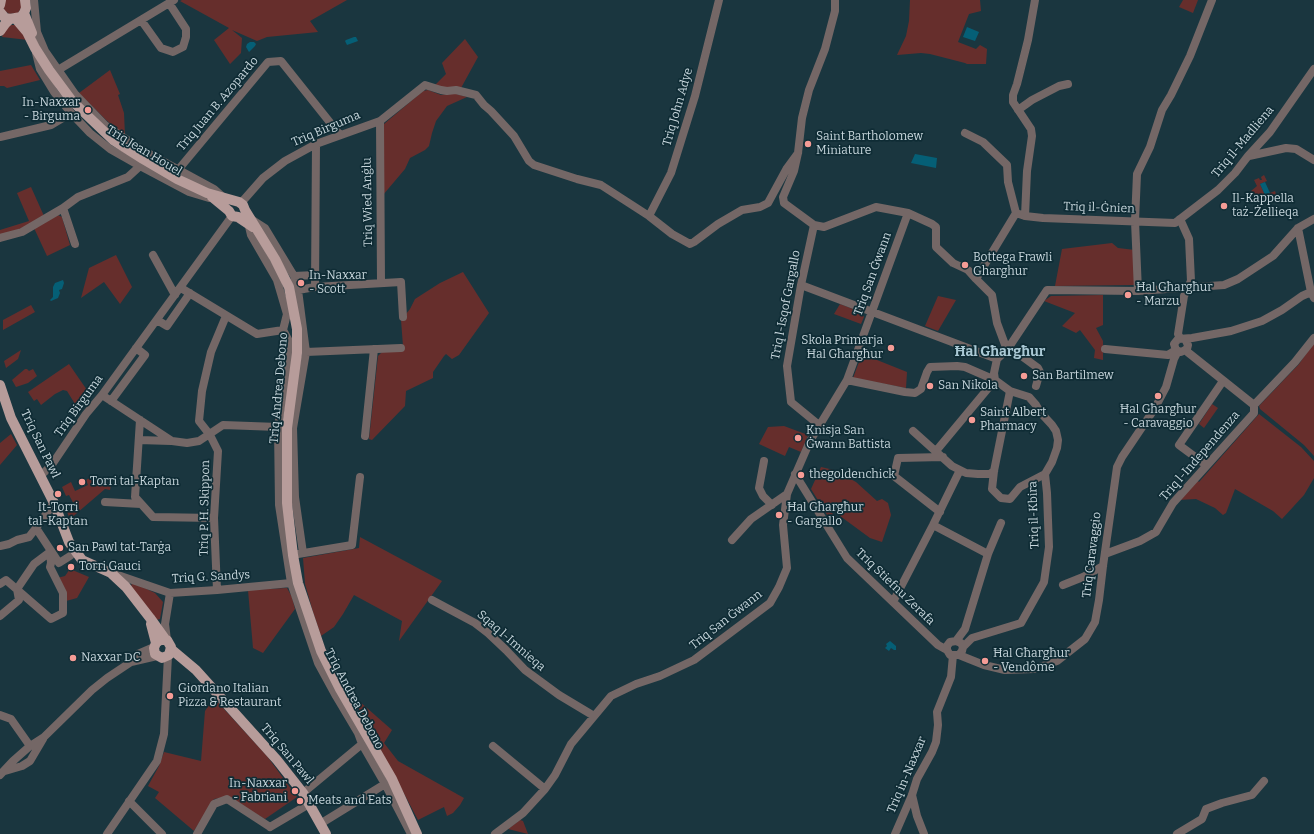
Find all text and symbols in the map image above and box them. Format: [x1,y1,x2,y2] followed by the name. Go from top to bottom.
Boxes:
[174,54,262,154] street label: Triq Juan B. Azopardo
[660,66,696,148] street label: Triq John Adye
[22,96,80,124] place label: In-Naxxar - Birguma
[1209,103,1277,181] street label: Triq il-Madliena
[83,105,93,115] marker: In-Naxxar - Birguma
[290,108,362,150] street label: Triq Birguma
[104,123,184,179] street label: Triq Jean Houel
[816,130,923,158] place label: Saint Bartholomew Miniature
[803,139,813,149] marker: Saint Bartholomew Miniature
[360,157,376,247] street label: Triq Wied Anġlu
[1232,192,1298,220] place label: Il-Kappella taż-Żellieqa
[1063,200,1135,216] street label: Triq il-Ġnien
[1219,201,1229,211] marker: Il-Kappella taż-Żellieqa
[851,230,895,318] street label: Triq San Ġwann
[768,249,804,361] street label: Triq l-Isqof Gargallo
[973,251,1052,279] place label: Bottega Frawli Gharghur
[960,260,970,270] marker: Bottega Frawli Gharghur
[309,269,367,297] place label: In-Naxxar - Scott
[296,278,306,288] marker: In-Naxxar - Scott
[1136,281,1212,309] place label: Ħal Għargħur - Marzu
[1123,290,1133,300] marker: Ħal Għargħur - Marzu
[267,332,291,444] street label: Triq Andrea Debono
[801,334,883,362] place label: Skola Primarja Ħal Għargħur
[886,343,896,353] marker: Skola Primarja Ħal Għargħur
[955,344,1045,360] district label: Ħal Għargħur
[1032,369,1114,383] place label: San Bartilmew
[1019,371,1029,381] marker: San Bartilmew
[52,372,106,440] street label: Triq Birguma
[938,379,998,393] place label: San Nikola
[925,381,935,391] marker: San Nikola
[1153,391,1163,401] marker: Ħal Għargħur - Caravaggio
[1120,403,1196,431] place label: Ħal Għargħur - Caravaggio
[980,406,1046,434] place label: Saint Albert Pharmacy
[17,407,63,481] street label: Triq San Pawl
[1157,408,1243,504] street label: Triq l-Independenza
[967,415,977,425] marker: Saint Albert Pharmacy
[806,424,891,452] place label: Knisja San Ġwann Battista
[793,433,803,443] marker: Knisja San Ġwann Battista
[197,460,213,556] street label: Triq P. H. Skippon
[809,468,895,482] place label: thegoldenchick
[796,470,806,480] marker: thegoldenchick
[90,475,179,489] place label: Torri tal-Kaptan
[77,477,87,487] marker: Torri tal-Kaptan
[1026,481,1042,549] street label: Triq il-Kbira
[53,489,63,499] marker: It-Torri tal-Kaptan
[28,501,88,529] place label: It-Torri tal-Kaptan
[787,501,863,529] place label: Ħal Għargħur - Gargallo
[774,510,784,520] marker: Ħal Għargħur - Gargallo
[1080,511,1104,599] street label: Triq Caravaggio
[68,541,171,555] place label: San Pawl tat-Tarġa
[55,543,65,553] marker: San Pawl tat-Tarġa
[853,546,937,628] street label: Triq Stiefnu Zerafa
[79,560,141,574] place label: Torri Gauci
[66,562,76,572] marker: Torri Gauci
[171,568,251,586] street label: Triq G. Sandys
[687,587,765,653] street label: Triq San Ġwann
[474,607,548,675] street label: Sqaq l-Imnieqa
[321,646,387,752] street label: Triq Andrea Debono
[993,647,1069,675] place label: Ħal Għargħur - Vendôme
[81,651,140,665] place label: Naxxar DC
[68,653,78,663] marker: Naxxar DC
[980,656,990,666] marker: Ħal Għargħur - Vendôme
[178,682,281,710] place label: Giordano Italian Pizza & Restaurant
[165,691,175,701] marker: Giordano Italian Pizza & Restaurant
[258,721,316,787] street label: Triq San Pawl
[884,734,930,816] street label: Triq in-Naxxar
[229,777,287,805] place label: In-Naxxar - Fabriani
[290,786,300,796] marker: In-Naxxar - Fabriani
[308,794,391,808] place label: Meats and Eats
[295,796,305,806] marker: Meats and Eats

